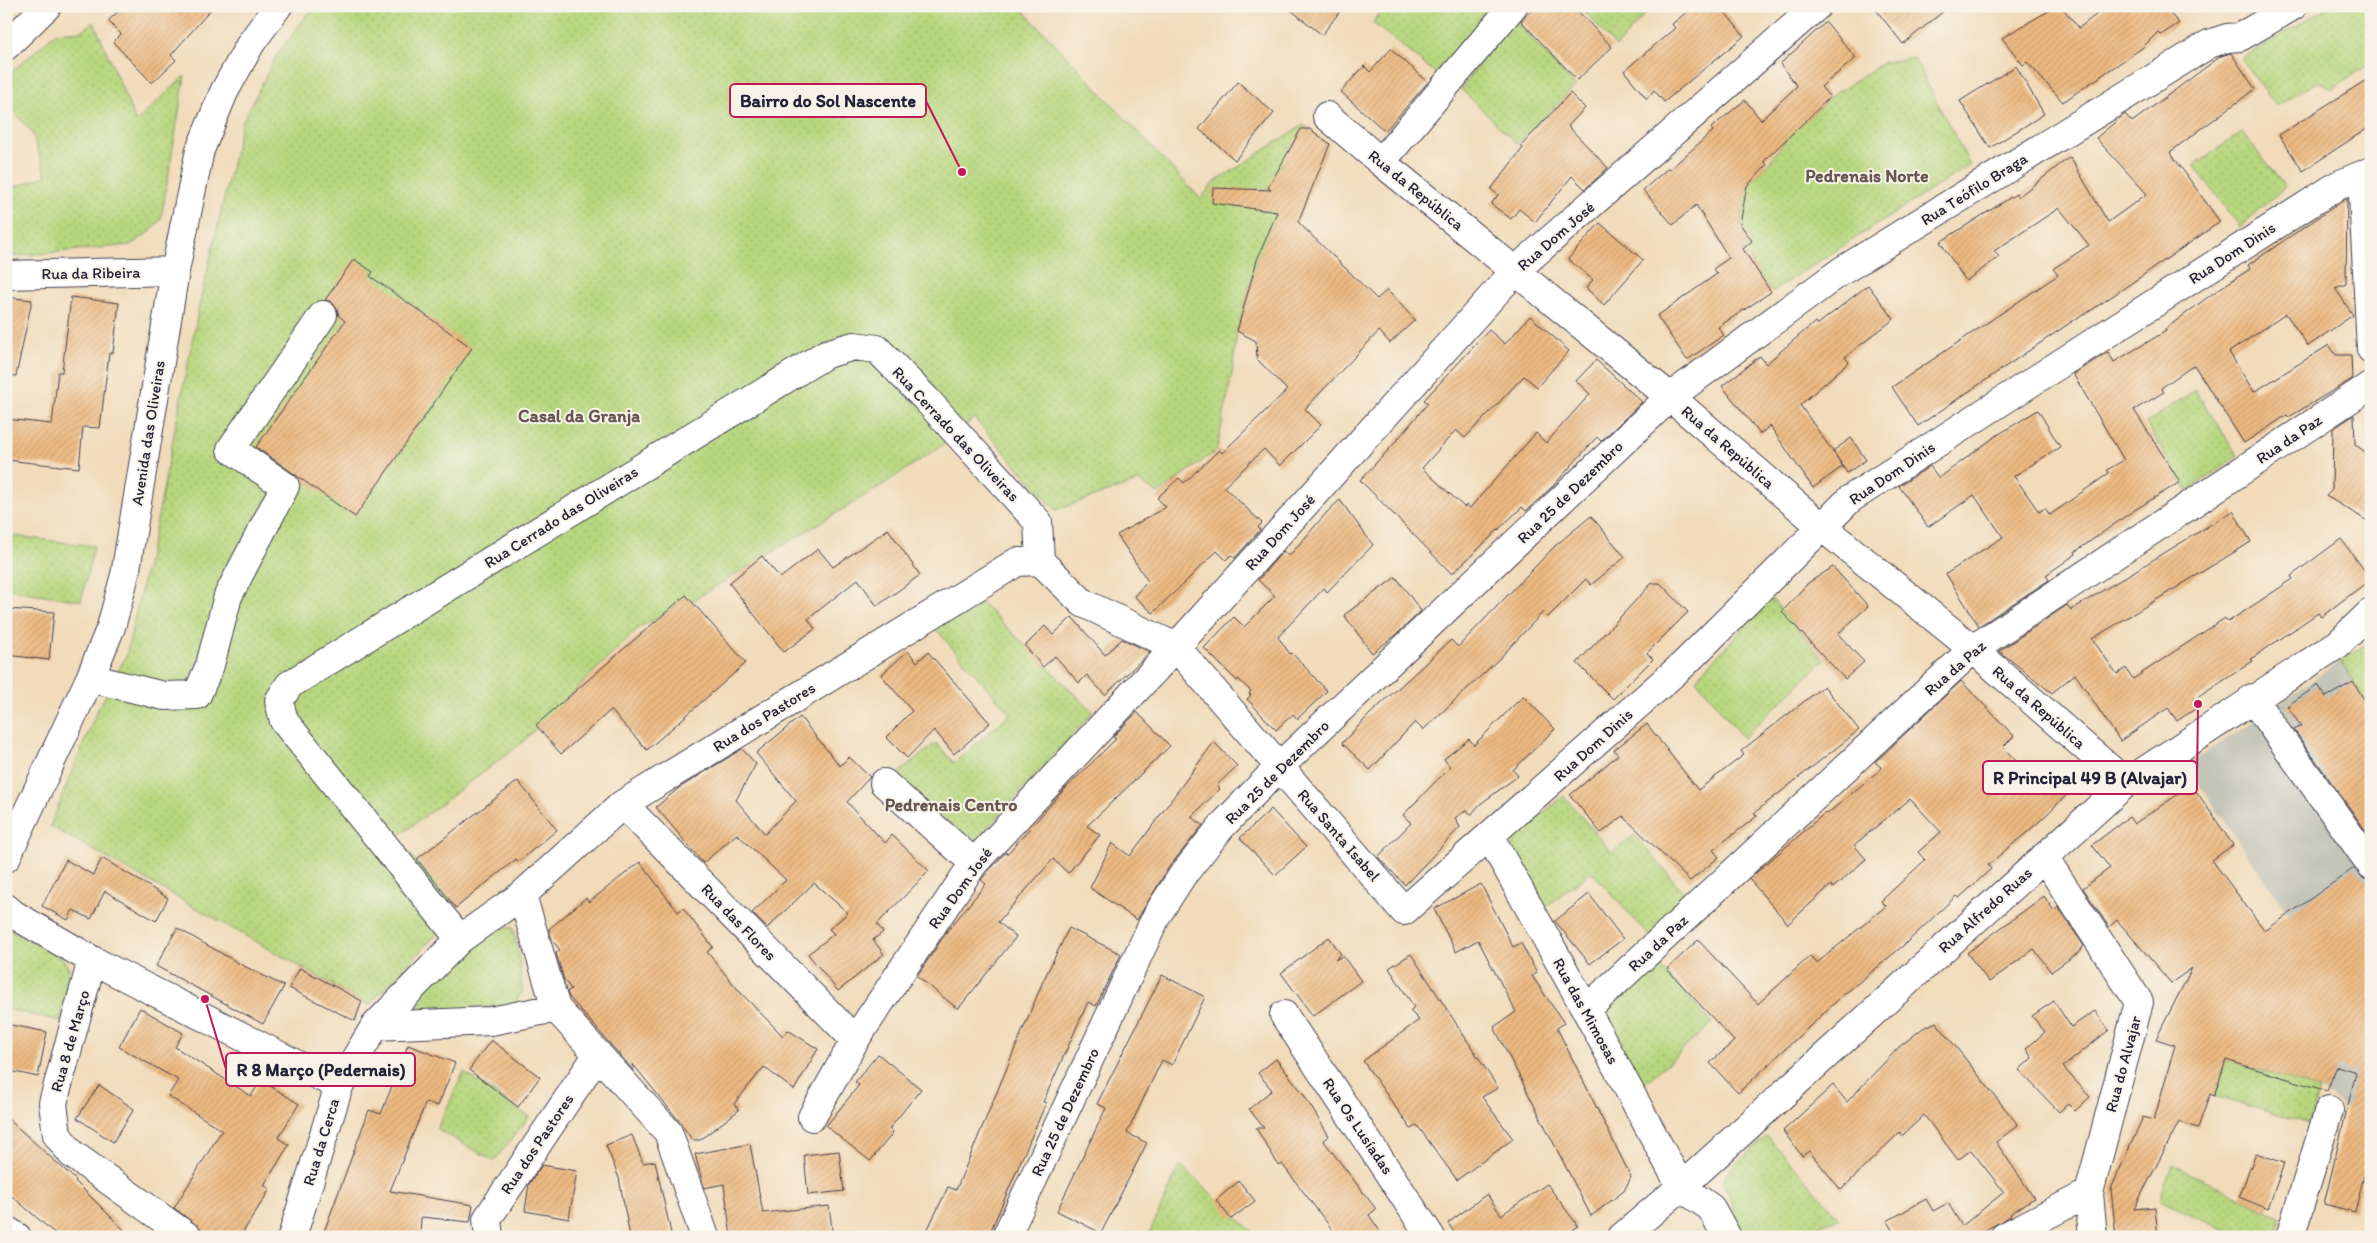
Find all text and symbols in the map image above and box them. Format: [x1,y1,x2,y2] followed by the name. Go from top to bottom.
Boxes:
[730,84,926,117] callout: Bairro do Sol Nascente
[740,90,917,112] text: Bairro do Sol Nascente
[1364,146,1468,235] street label: Rua da República
[1917,148,2031,229] street label: Rua Teófilo Braga
[1805,165,1929,187] district label: Pedrenais Norte
[1514,197,1598,275] street label: Rua Dom José
[2185,218,2279,288] street label: Rua Dom Dinis
[41,263,141,283] street label: Rua da Ribeira
[127,359,169,507] street label: Avenida das Oliveiras
[888,362,1024,506] street label: Rua Cerrado das Oliveiras
[1678,401,1779,493] street label: Rua da República
[518,405,640,427] district label: Casal da Granja
[2253,410,2326,468] street label: Rua da Paz
[1513,437,1627,547] street label: Rua 25 de Dezembro
[1845,437,1939,509] street label: Rua Dom Dinis
[481,462,641,572] street label: Rua Cerrado das Oliveiras
[1241,490,1319,574] street label: Rua Dom José
[1920,636,1990,700] street label: Rua da Paz
[1989,661,2090,753] street label: Rua da República
[709,678,819,756] street label: Rua dos Pastores
[1550,705,1636,785] street label: Rua Dom Dinis
[1221,716,1333,828] street label: Rua 25 de Dezembro
[1983,761,2197,794] callout: R Principal 49 B (Alvajar)
[1993,767,2187,789] text: R Principal 49 B (Alvajar)
[1294,785,1384,885] street label: Rua Santa Isabel
[885,794,1017,816] district label: Pedrenais Centro
[924,844,996,932] street label: Rua Dom José
[1934,863,2036,957] street label: Rua Alfredo Ruas
[697,879,781,965] street label: Rua das Flores
[1624,910,1692,976] street label: Rua da Paz
[1549,955,1623,1067] street label: Rua das Mimosas
[46,988,94,1094] street label: Rua 8 de Março
[2101,1014,2145,1114] street label: Rua do Alvajar
[1027,1045,1103,1179] street label: Rua 25 de Dezembro
[226,1053,415,1086] callout: R 8 Março (Pedernais)
[236,1059,406,1081] text: R 8 Março (Pedernais)
[1319,1074,1397,1178] street label: Rua Os Lusíadas
[496,1090,578,1198] street label: Rua dos Pastores
[299,1096,343,1188] street label: Rua da Cerca

